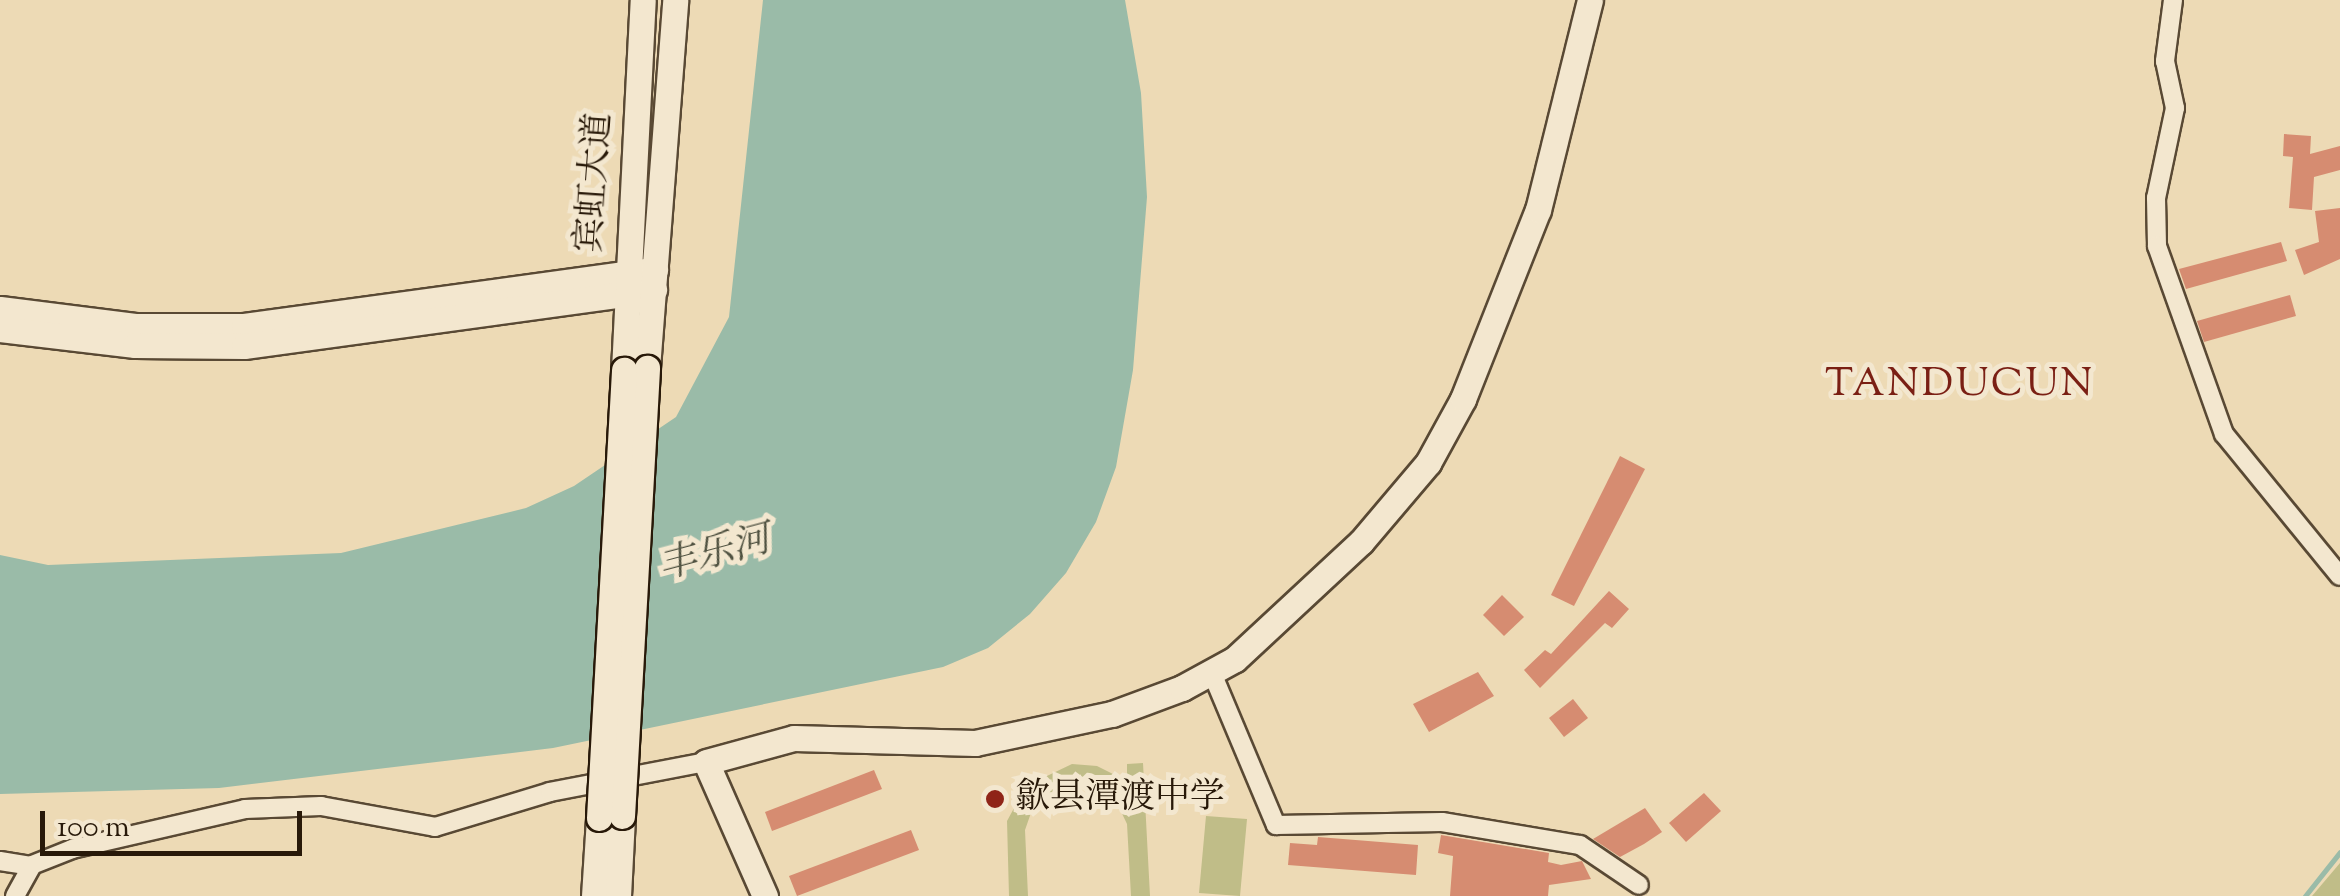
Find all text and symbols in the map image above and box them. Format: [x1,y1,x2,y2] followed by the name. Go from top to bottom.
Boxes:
[570,112,622,254] street label: 宾虹大道
[1825,362,2095,410] district label: TANDUCUN
[654,519,776,593] water label: 丰乐河
[1015,778,1225,820] place label: 歙县潭渡中学
[984,788,1006,810] marker: 歙县潭渡中学
[45,791,308,853] scale bar
[57,807,130,850] text: 100 m

